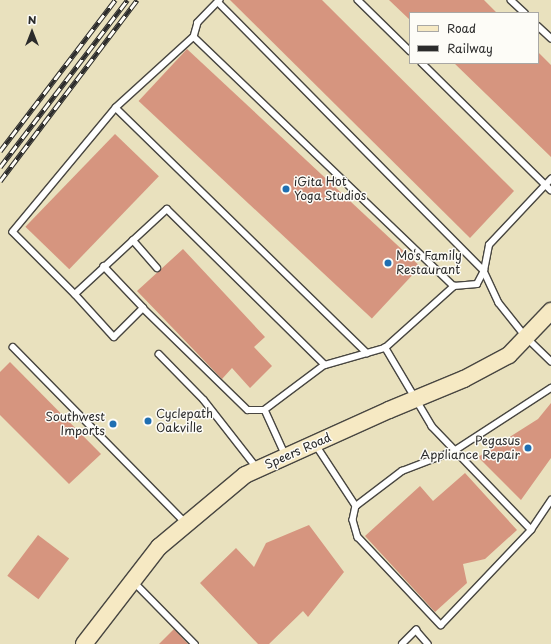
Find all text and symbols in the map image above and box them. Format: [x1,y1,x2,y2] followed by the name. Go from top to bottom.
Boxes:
[28,11,36,28] text: N
[12,12,52,52] north arrow
[409,12,539,64] legend
[447,19,476,37] text: Road
[447,39,493,57] text: Railway
[294,175,366,203] place label: iGita Hot Yoga Studios
[281,184,291,194] marker: iGita Hot Yoga Studios
[396,249,463,277] place label: Mo‘s Family Restaurant
[383,258,393,268] marker: Mo‘s Family Restaurant
[156,407,213,435] place label: Cyclepath Oakville
[46,410,105,438] place label: Southwest Imports
[143,416,153,426] marker: Cyclepath Oakville
[108,419,118,429] marker: Southwest Imports
[263,430,333,472] street label: Speers Road
[420,434,520,462] place label: Pegasus Appliance Repair
[523,443,533,453] marker: Pegasus Appliance Repair

